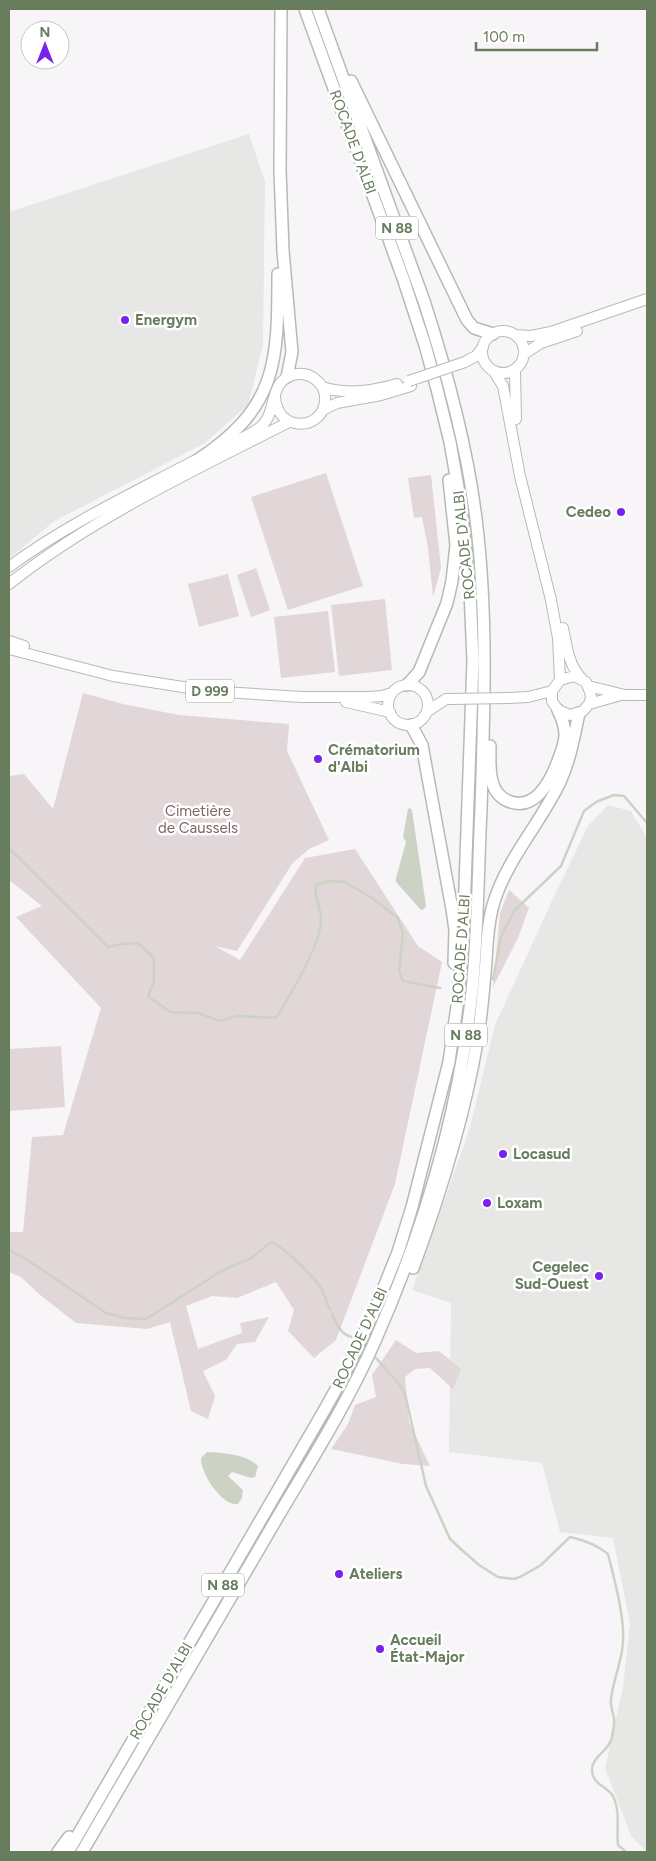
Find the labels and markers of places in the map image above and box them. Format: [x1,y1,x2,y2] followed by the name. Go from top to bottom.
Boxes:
[135,311,197,329] place label: Energym
[119,314,131,326] marker: Energym
[566,503,611,521] place label: Cedeo
[615,506,627,518] marker: Cedeo
[328,741,420,776] place label: Crématorium d'Albi
[312,753,324,765] marker: Crématorium d'Albi
[513,1145,570,1163] place label: Locasud
[497,1148,509,1160] marker: Locasud
[497,1194,542,1212] place label: Loxam
[481,1197,493,1209] marker: Loxam
[515,1258,589,1293] place label: Cegelec Sud-Ouest
[593,1270,605,1282] marker: Cegelec Sud-Ouest
[349,1565,403,1583] place label: Ateliers
[333,1568,345,1580] marker: Ateliers
[390,1631,465,1666] place label: Accueil État-Major
[374,1643,386,1655] marker: Accueil État-Major

